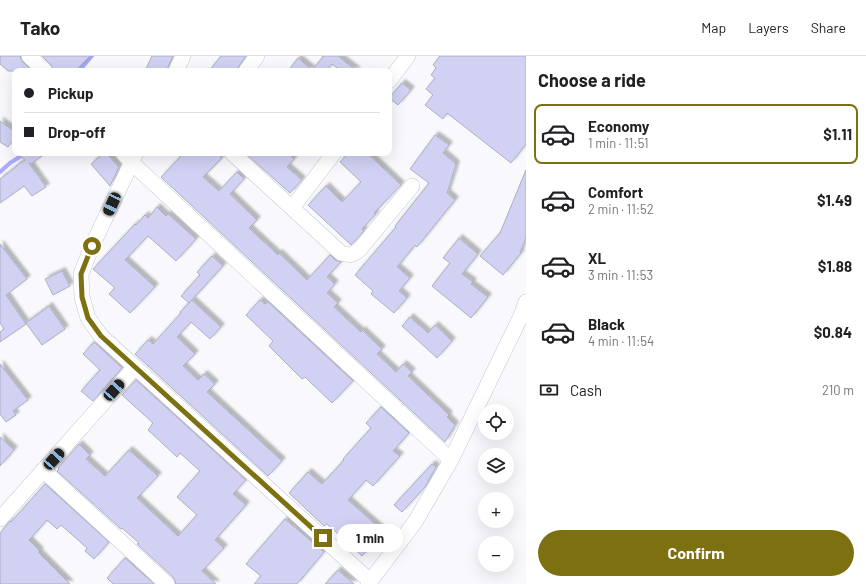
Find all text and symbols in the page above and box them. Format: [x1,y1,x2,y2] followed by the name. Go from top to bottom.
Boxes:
[20,16,60,39] text: Tako
[701,19,726,36] text: Map
[748,19,789,36] text: Layers
[811,19,846,36] text: Share
[538,69,646,91] text: Choose a ride
[48,84,94,102] text: Pickup
[540,116,576,152] icon: car
[588,117,649,135] text: Economy
[48,123,106,141] text: Drop-off
[823,125,852,143] text: $1.11
[588,135,649,151] text: 1 min · 11:51
[540,182,576,218] icon: car
[588,183,643,201] text: Comfort
[101,191,123,217] car
[817,191,852,209] text: $1.49
[588,201,654,217] text: 2 min · 11:52
[83,237,101,255] route start
[540,248,576,284] icon: car
[588,249,606,267] text: XL
[818,257,852,275] text: $1.88
[588,267,653,283] text: 3 min · 11:53
[540,314,576,350] icon: car
[588,315,625,333] text: Black
[814,323,852,341] text: $0.84
[588,333,654,349] text: 4 min · 11:54
[102,377,126,403] car
[538,379,560,401] icon: cash
[570,381,602,399] text: Cash
[822,382,854,398] text: 210 m
[478,404,514,572] map controls
[478,404,514,440] button: locate
[42,446,66,472] car
[478,448,514,484] button: layers
[478,492,514,528] button: +
[337,524,403,552] callout: 1 min
[314,529,332,547] route end
[356,530,384,546] text: 1 min
[538,530,854,576] button: Confirm
[478,536,514,572] button: −

